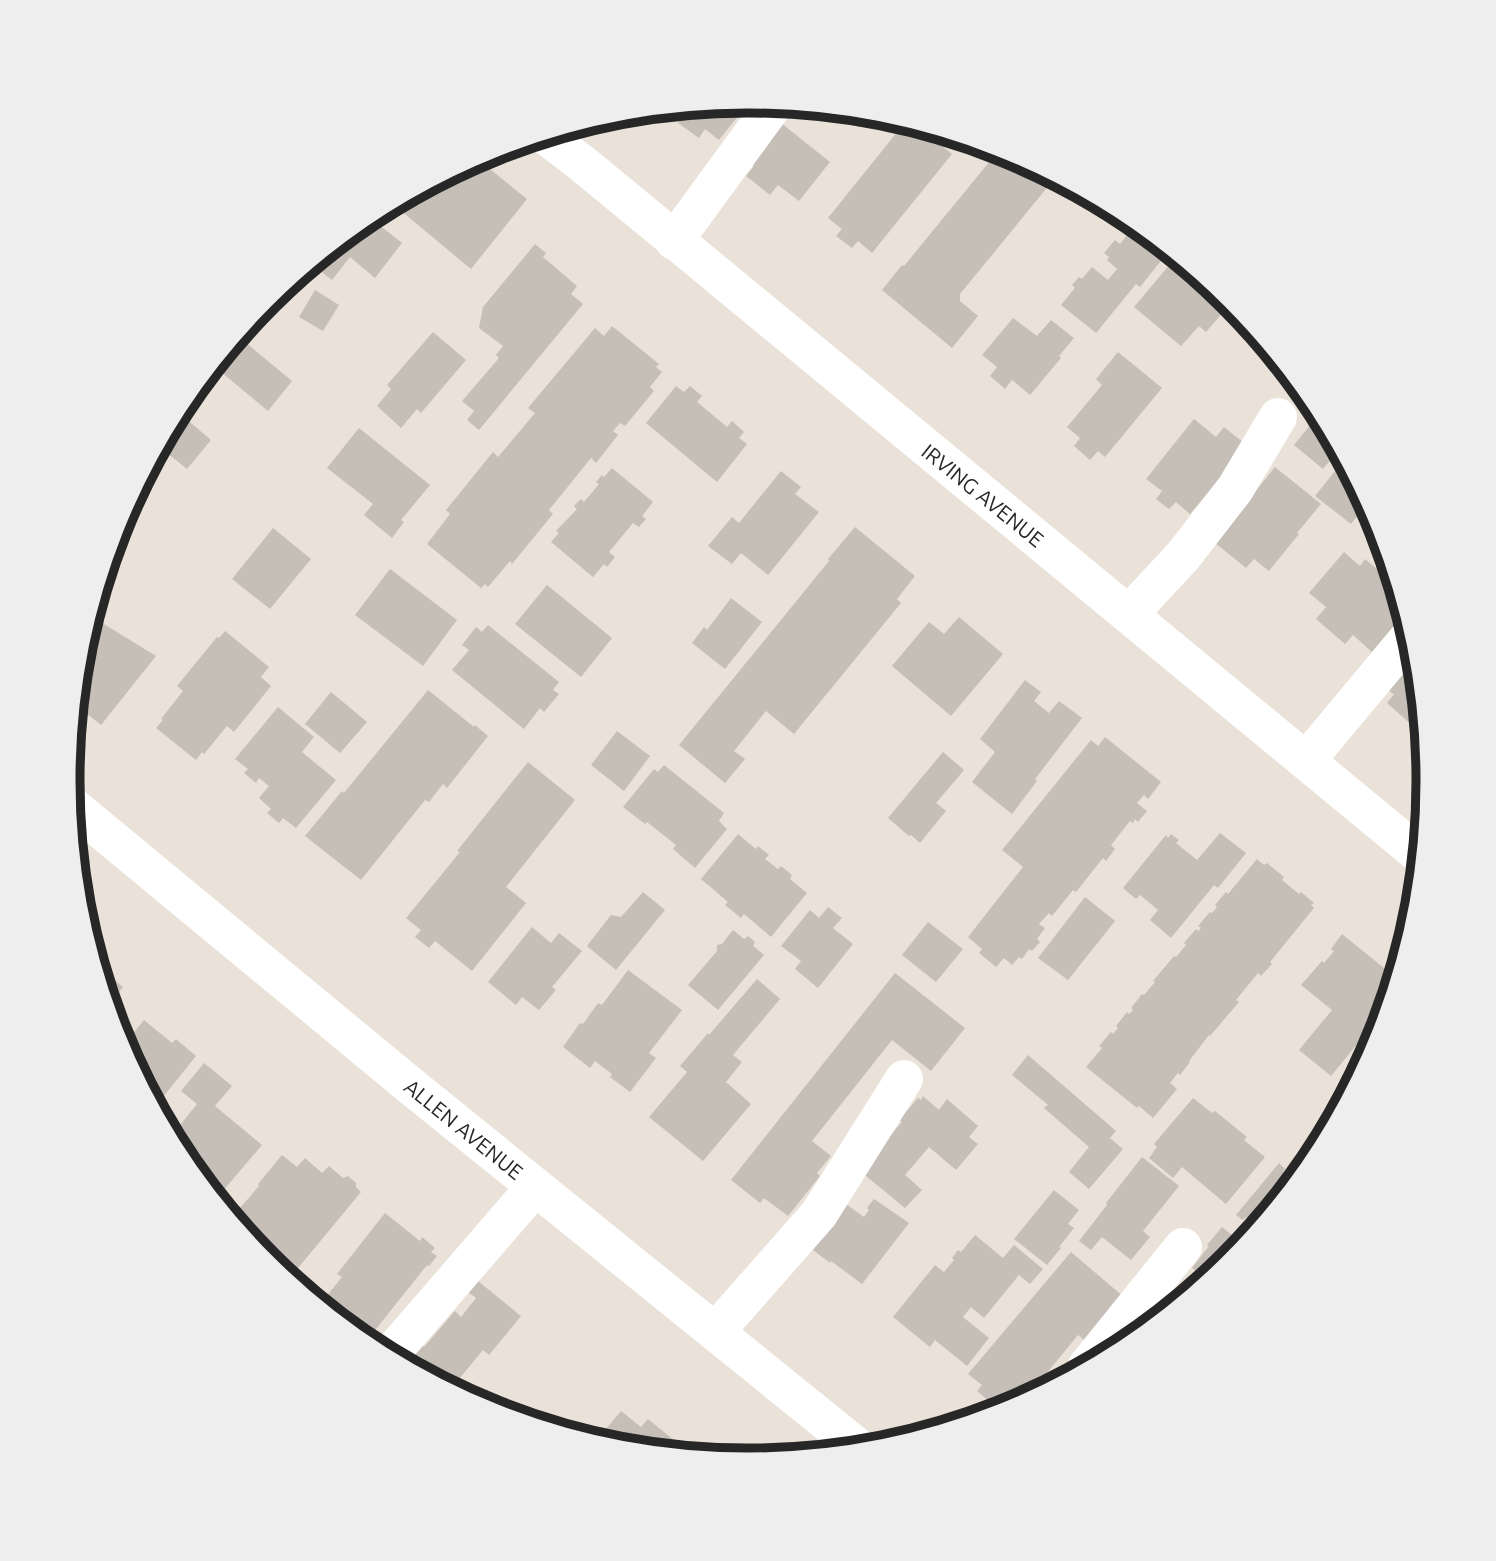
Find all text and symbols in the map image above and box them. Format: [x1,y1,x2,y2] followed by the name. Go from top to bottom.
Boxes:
[917,439,1049,551] street label: IRVING AVENUE
[400,1074,528,1184] street label: ALLEN AVENUE

